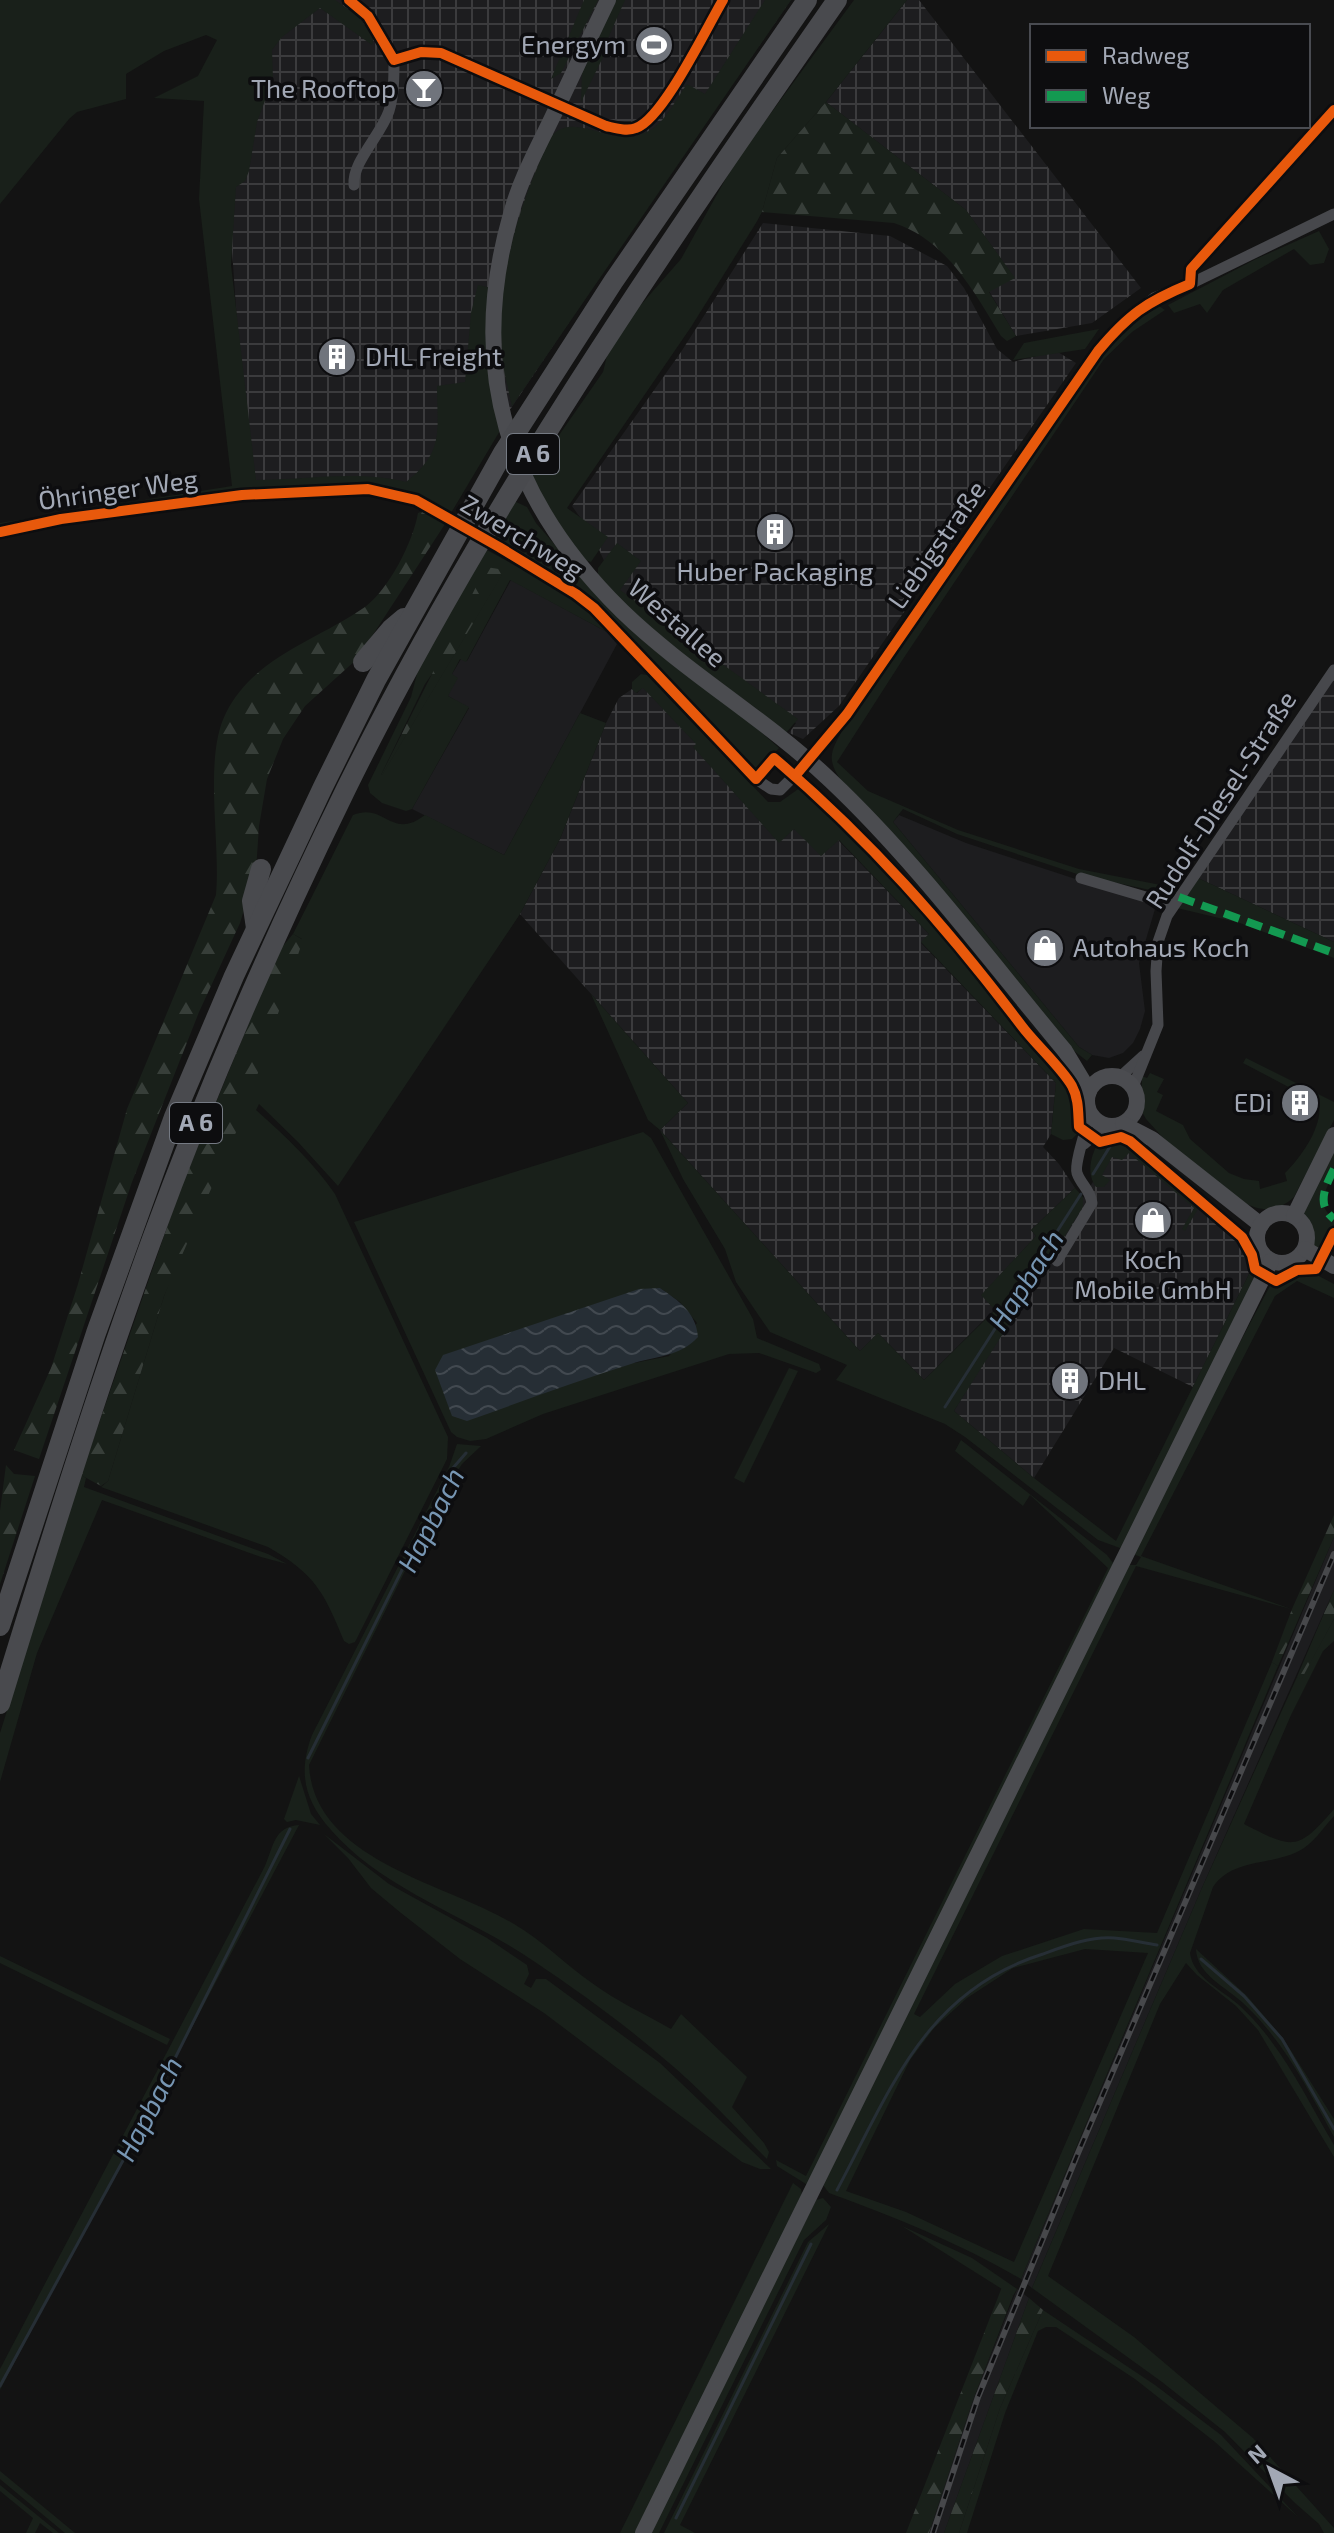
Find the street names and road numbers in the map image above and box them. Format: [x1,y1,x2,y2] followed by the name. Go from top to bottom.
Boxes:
[507,434,559,474] road number: A 6
[36,462,200,515] street label: Öhringer Weg
[880,474,991,614] street label: Liebigstraße
[456,487,590,584] street label: Zwerchweg
[623,571,733,673] street label: Westallee
[1138,685,1302,914] street label: Rudolf-Diesel-Straße
[170,1103,222,1143] road number: A 6

